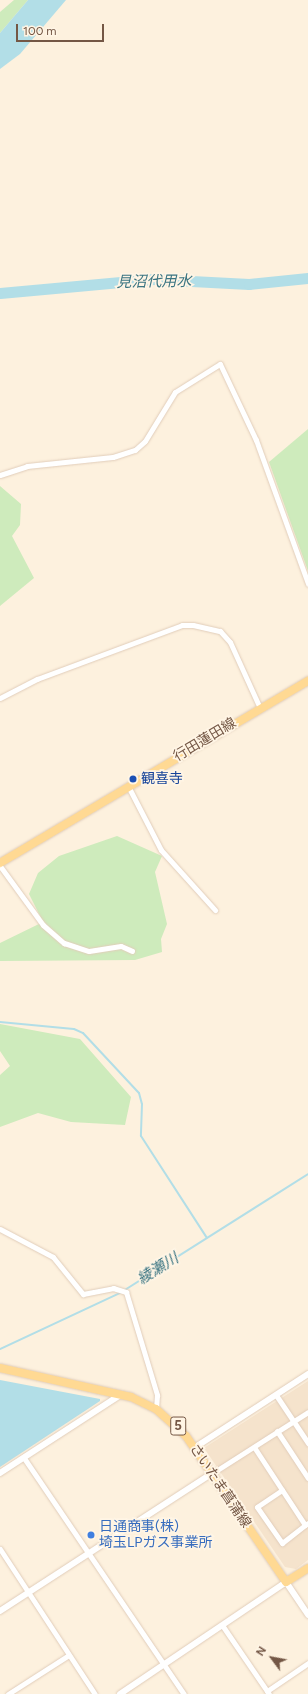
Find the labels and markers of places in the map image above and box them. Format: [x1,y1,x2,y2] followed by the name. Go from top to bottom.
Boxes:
[141,771,183,787] place label: 観喜寺
[128,774,138,784] marker: 観喜寺
[99,1519,212,1552] place label: 日通商事(株) 埼玉LPガス事業所
[86,1530,96,1540] marker: 日通商事(株) 埼玉LPガス事業所

